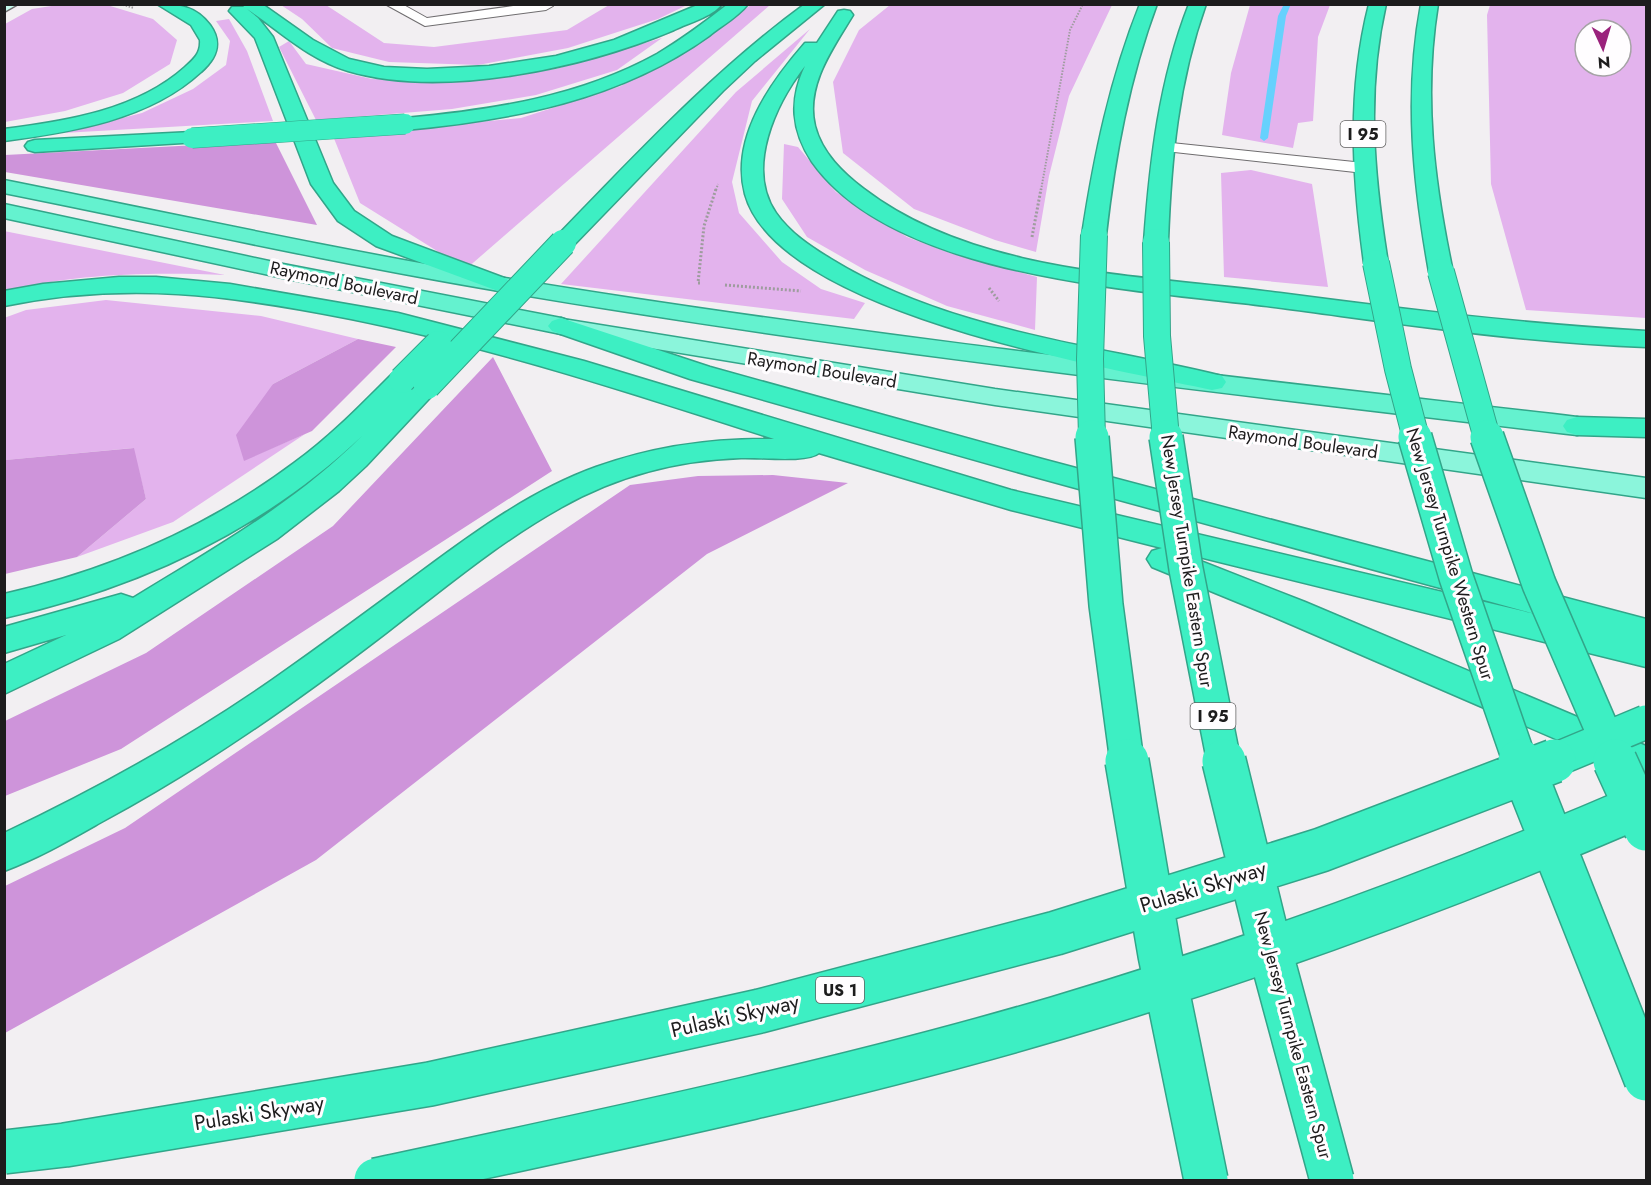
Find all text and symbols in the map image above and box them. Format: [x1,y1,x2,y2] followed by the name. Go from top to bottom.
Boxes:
[1573,18,1633,78] north arrow
[1597,51,1611,74] text: N
[1340,121,1386,147] road number: I 95
[267,255,421,311] street label: Raymond Boulevard
[745,345,899,395] street label: Raymond Boulevard
[1226,419,1380,465] street label: Raymond Boulevard
[1399,425,1501,684] street label: New Jersey Turnpike Western Spur
[1154,433,1220,690] street label: New Jersey Turnpike Eastern Spur
[1190,703,1236,729] road number: I 95
[1136,853,1271,920] street label: Pulaski Skyway
[1247,908,1339,1162] street label: New Jersey Turnpike Eastern Spur
[816,977,864,1003] road number: US 1
[668,986,803,1045] street label: Pulaski Skyway
[192,1088,327,1138] street label: Pulaski Skyway

